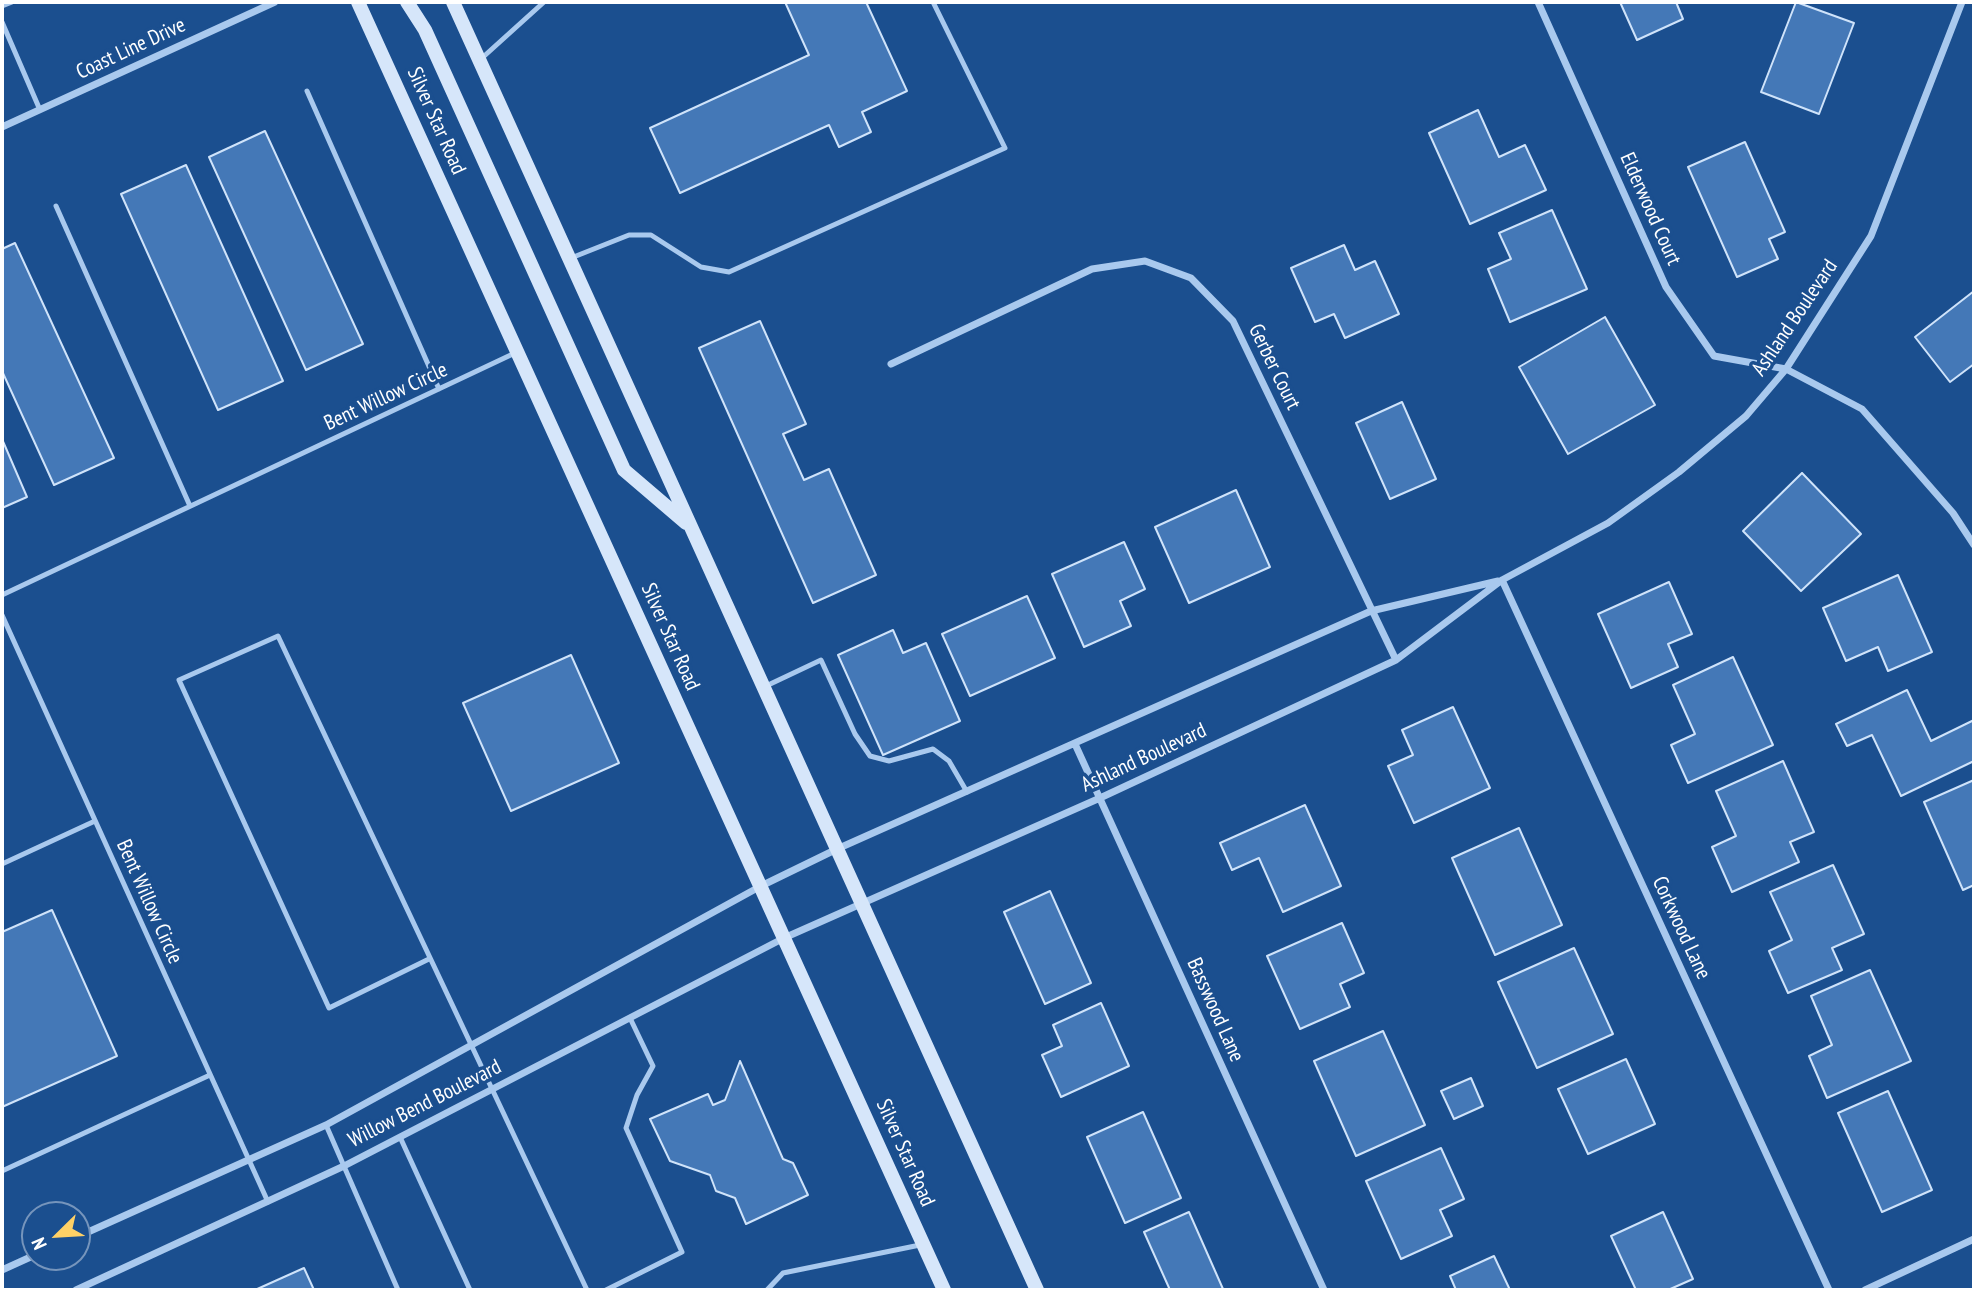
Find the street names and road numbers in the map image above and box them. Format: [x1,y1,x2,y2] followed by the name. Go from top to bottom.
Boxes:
[72,13,190,85] street label: Coast Line Drive
[401,64,471,178] street label: Silver Star Road
[1614,149,1686,269] street label: Elderwood Court
[1747,255,1843,381] street label: Ashland Boulevard
[1243,320,1305,414] street label: Gerber Court
[320,357,452,437] street label: Bent Willow Circle
[635,580,705,694] street label: Silver Star Road
[1077,718,1211,798] street label: Ashland Boulevard
[110,836,188,968] street label: Bent Willow Circle
[1646,873,1716,983] street label: Corkwood Lane
[1181,954,1249,1066] street label: Basswood Lane
[344,1055,506,1153] street label: Willow Bend Boulevard
[870,1096,940,1210] street label: Silver Star Road

